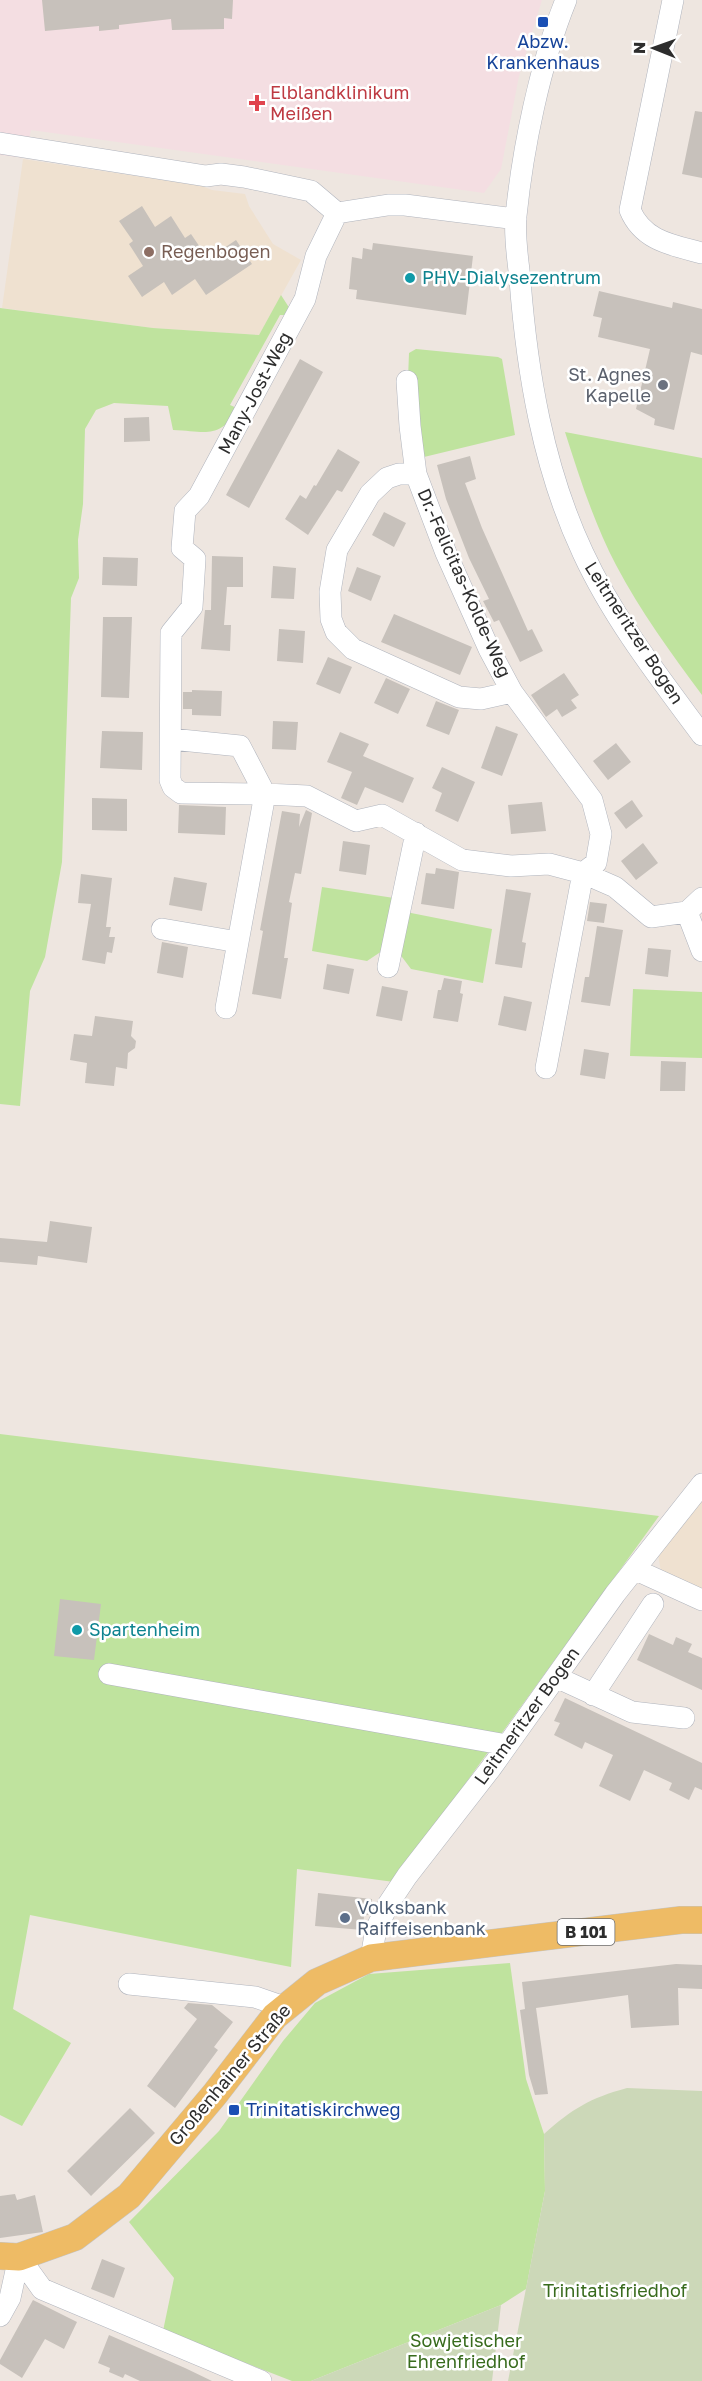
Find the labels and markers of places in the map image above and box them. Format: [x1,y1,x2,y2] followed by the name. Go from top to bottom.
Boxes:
[536,15,550,29] marker: Abzw. Krankenhaus
[486,30,600,73] place label: Abzw. Krankenhaus
[270,81,410,124] place label: Elblandklinikum Meißen
[248,94,266,112] marker: Elblandklinikum Meißen
[161,240,271,262] place label: Regenbogen
[142,245,156,259] marker: Regenbogen
[422,266,601,288] place label: PHV-Dialysezentrum
[403,271,417,285] marker: PHV-Dialysezentrum
[568,363,651,406] place label: St. Agnes Kapelle
[656,378,670,392] marker: St. Agnes Kapelle
[89,1618,200,1640] place label: Spartenheim
[70,1623,84,1637] marker: Spartenheim
[357,1896,486,1939] place label: Volksbank Raiffeisenbank
[338,1911,352,1925] marker: Volksbank Raiffeisenbank
[246,2098,400,2120] place label: Trinitatiskirchweg
[227,2103,241,2117] marker: Trinitatiskirchweg

